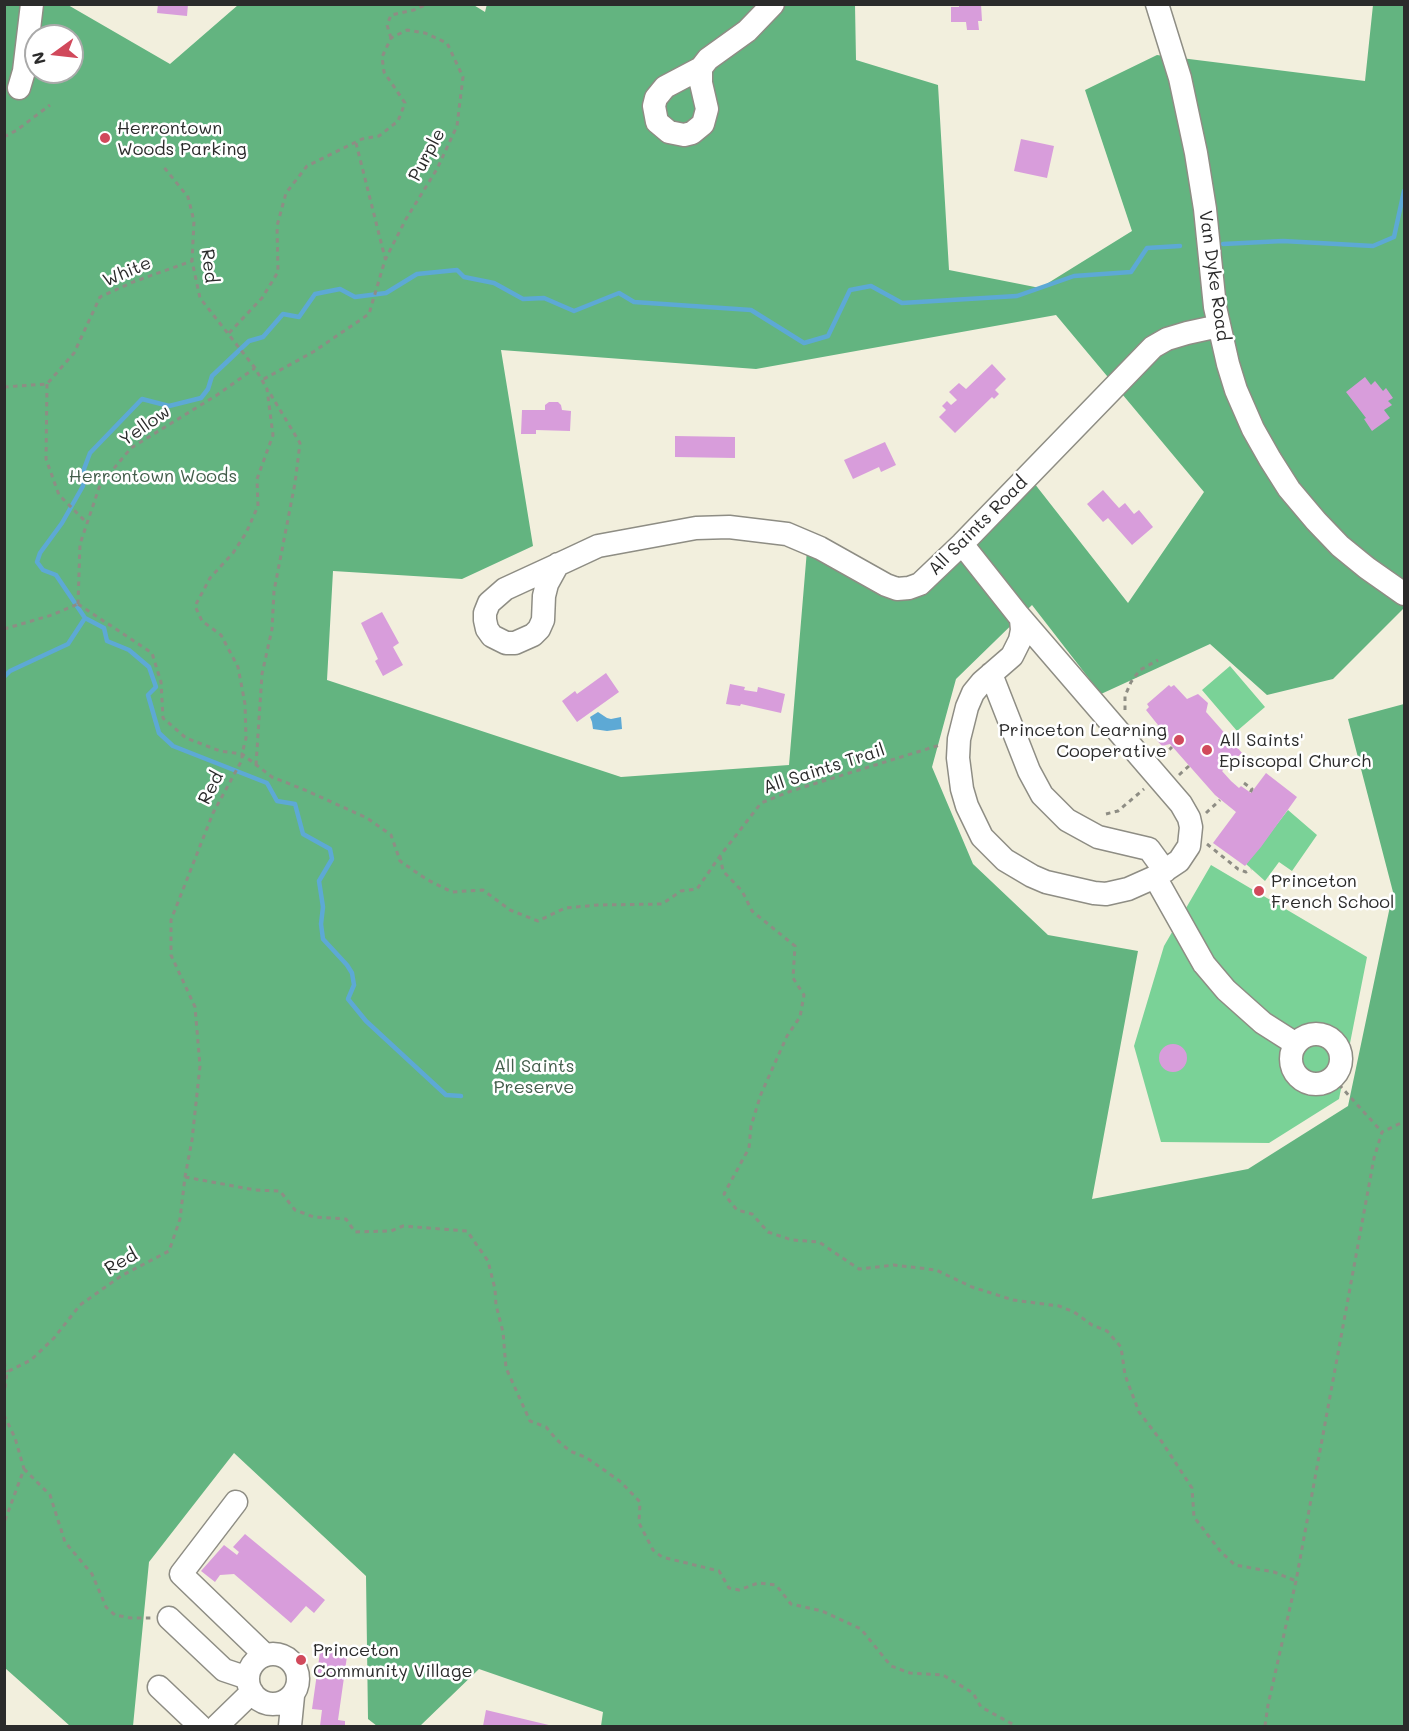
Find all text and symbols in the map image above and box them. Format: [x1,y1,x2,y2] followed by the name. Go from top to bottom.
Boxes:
[24,24,84,84] north arrow
[26,50,50,67] text: N
[117,117,247,160] place label: Herrontown Woods Parking
[404,125,450,185] street label: Purple
[98,131,112,145] marker: Herrontown Woods Parking
[1194,209,1234,343] street label: Van Dyke Road
[196,248,222,284] street label: Red
[100,252,154,292] street label: White
[116,401,174,451] street label: Yellow
[69,465,237,487] park label: Herrontown Woods
[924,472,1032,580] street label: All Saints Road
[999,719,1167,762] place label: Princeton Learning Cooperative
[1219,729,1371,771] place label: All Saints' Episcopal Church
[1172,733,1186,747] marker: Princeton Learning Cooperative
[760,739,888,799] street label: All Saints Trail
[1200,743,1214,757] marker: All Saints' Episcopal Church
[194,768,228,808] street label: Red
[1271,870,1394,912] place label: Princeton French School
[1252,884,1266,898] marker: Princeton French School
[494,1055,574,1098] park label: All Saints Preserve
[101,1244,141,1280] street label: Red
[313,1639,473,1682] place label: Princeton Community Village
[294,1653,308,1667] marker: Princeton Community Village

